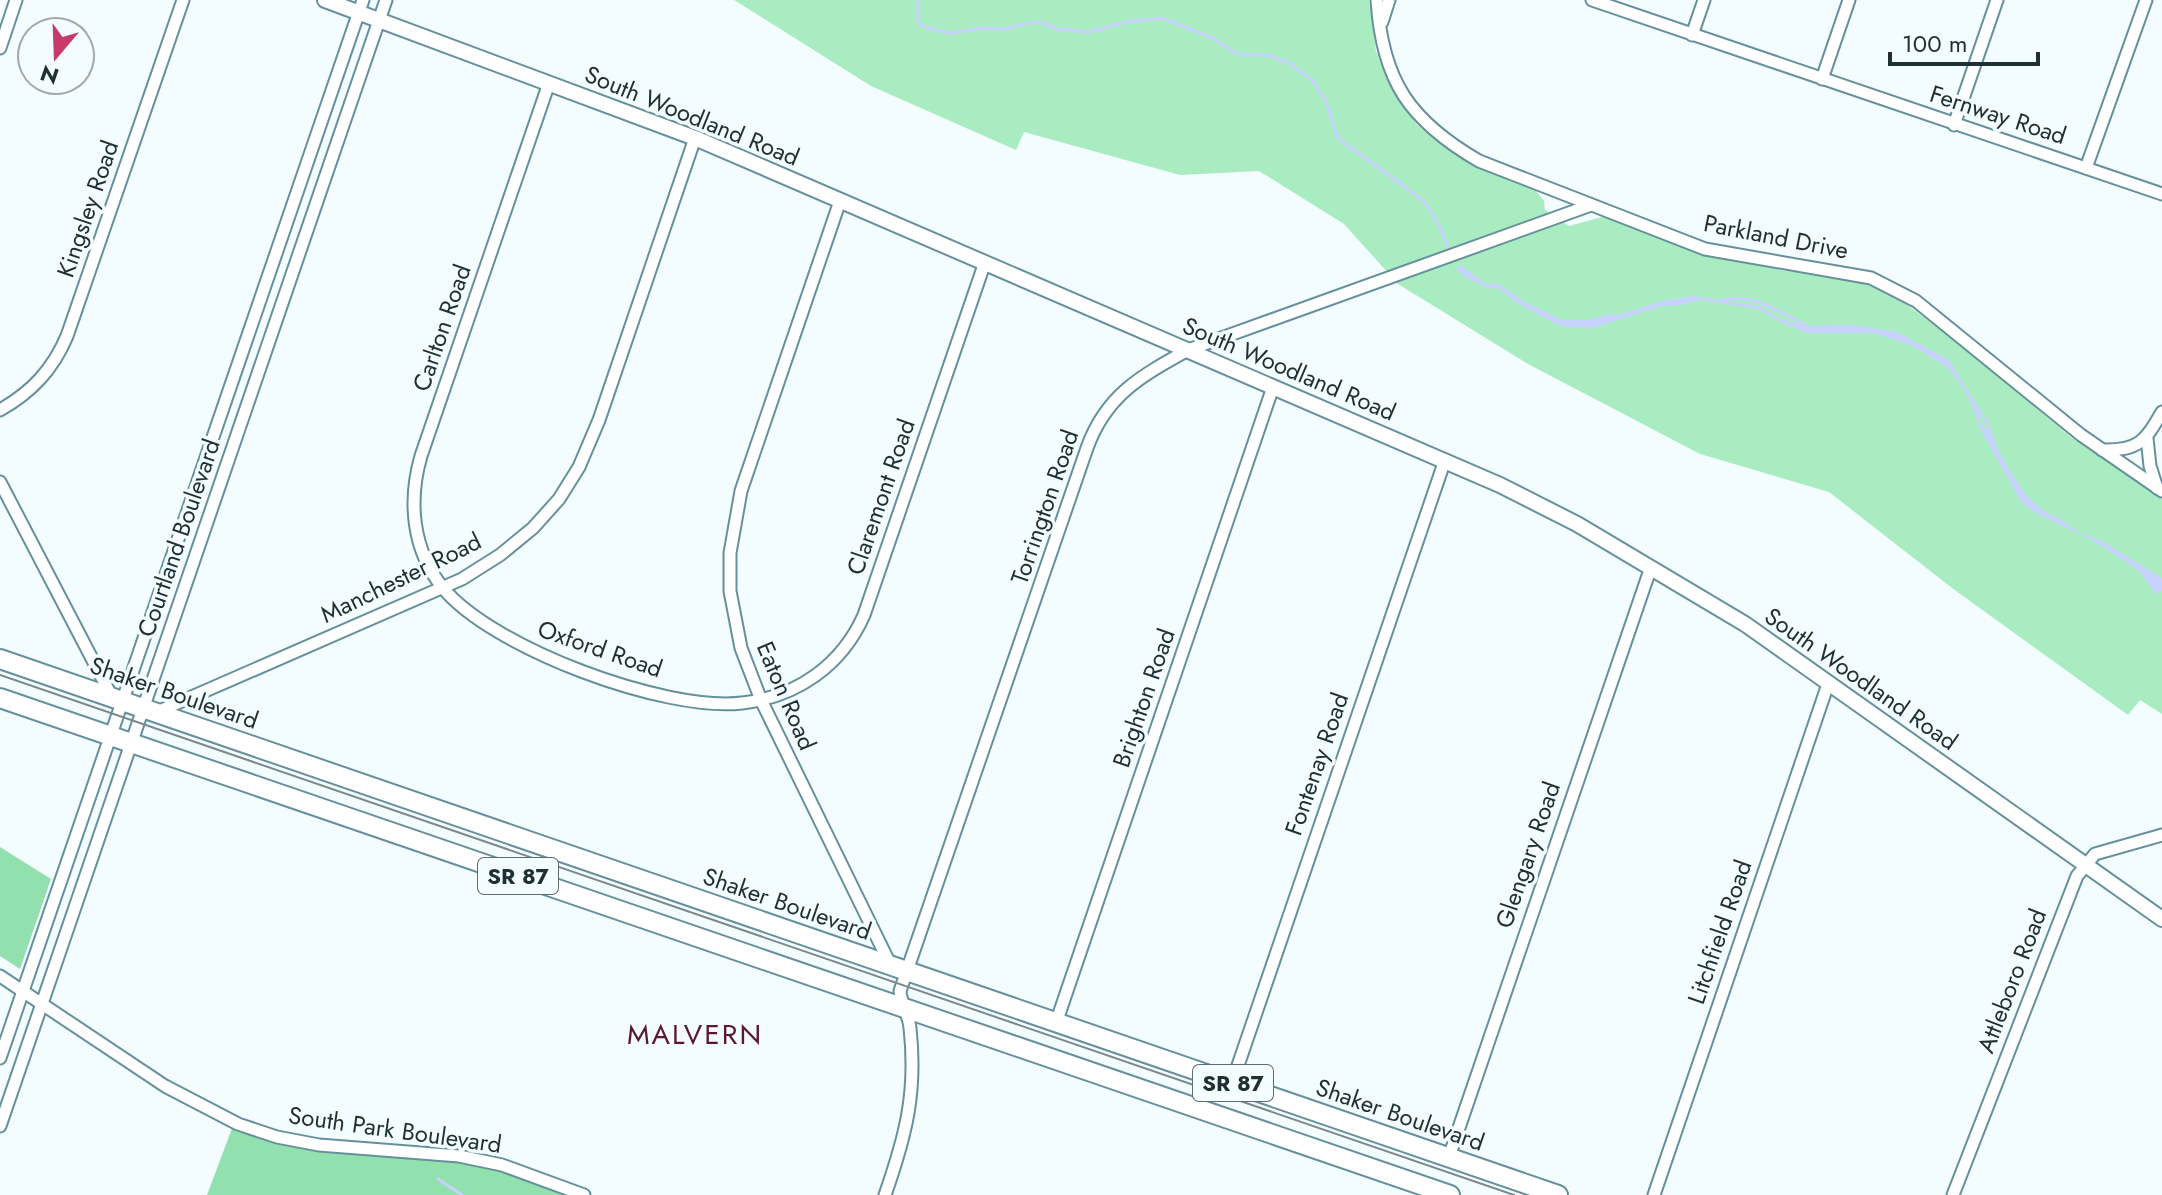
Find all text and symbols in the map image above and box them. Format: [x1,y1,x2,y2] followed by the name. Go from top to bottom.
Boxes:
[16,16,96,96] north arrow
[1890,16,2038,66] scale bar
[1902,26,1968,61] text: 100 m
[36,57,63,93] text: N
[580,57,805,175] street label: South Woodland Road
[1925,76,2071,153] street label: Fernway Road
[48,136,127,282] street label: Kingsley Road
[1701,205,1851,268] street label: Parkland Drive
[403,260,480,396] street label: Carlton Road
[1177,308,1401,429] street label: South Woodland Road
[837,414,924,580] street label: Claremont Road
[1002,425,1087,589] street label: Torrington Road
[128,434,229,642] street label: Courtland Boulevard
[314,523,487,632] street label: Manchester Road
[1758,599,1965,758] street label: South Woodland Road
[533,611,667,686] street label: Oxford Road
[1103,624,1184,772] street label: Brighton Road
[748,636,825,756] street label: Eaton Road
[85,647,263,738] street label: Shaker Boulevard
[1276,688,1357,840] street label: Fontenay Road
[1486,777,1569,933] street label: Glengary Road
[1678,855,1761,1009] street label: Litchfield Road
[478,858,558,894] road number: SR 87
[698,858,876,949] street label: Shaker Boulevard
[1968,904,2055,1058] street label: Attleboro Road
[627,1014,763,1055] district label: MALVERN
[1193,1065,1273,1101] road number: SR 87
[1311,1069,1489,1160] street label: Shaker Boulevard
[286,1097,504,1162] street label: South Park Boulevard

